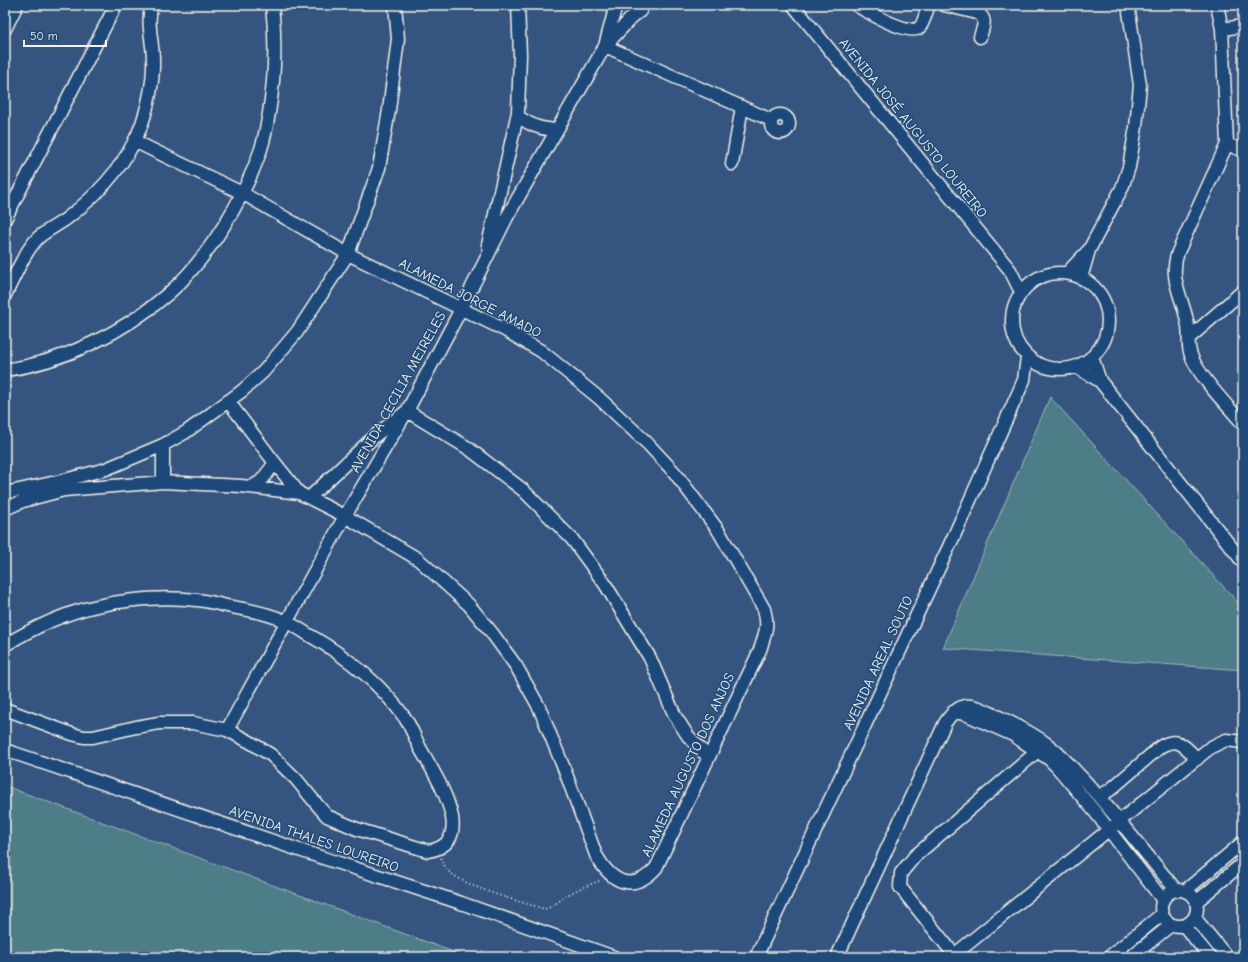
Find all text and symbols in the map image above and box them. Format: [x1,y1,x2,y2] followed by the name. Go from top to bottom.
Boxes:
[24,22,106,48] scale bar
[30,29,58,43] text: 50 m
[835,35,991,221] street label: AVENIDA JOSÉ AUGUSTO LOUREIRO
[396,255,544,341] street label: ALAMEDA JORGE AMADO
[347,308,450,476] street label: AVENIDA CECILIA MEIRELES
[839,593,917,733] street label: AVENIDA AREAL SOUTO
[638,670,738,860] street label: ALAMEDA AUGUSTO DOS ANJOS
[227,802,401,876] street label: AVENIDA THALES LOUREIRO

